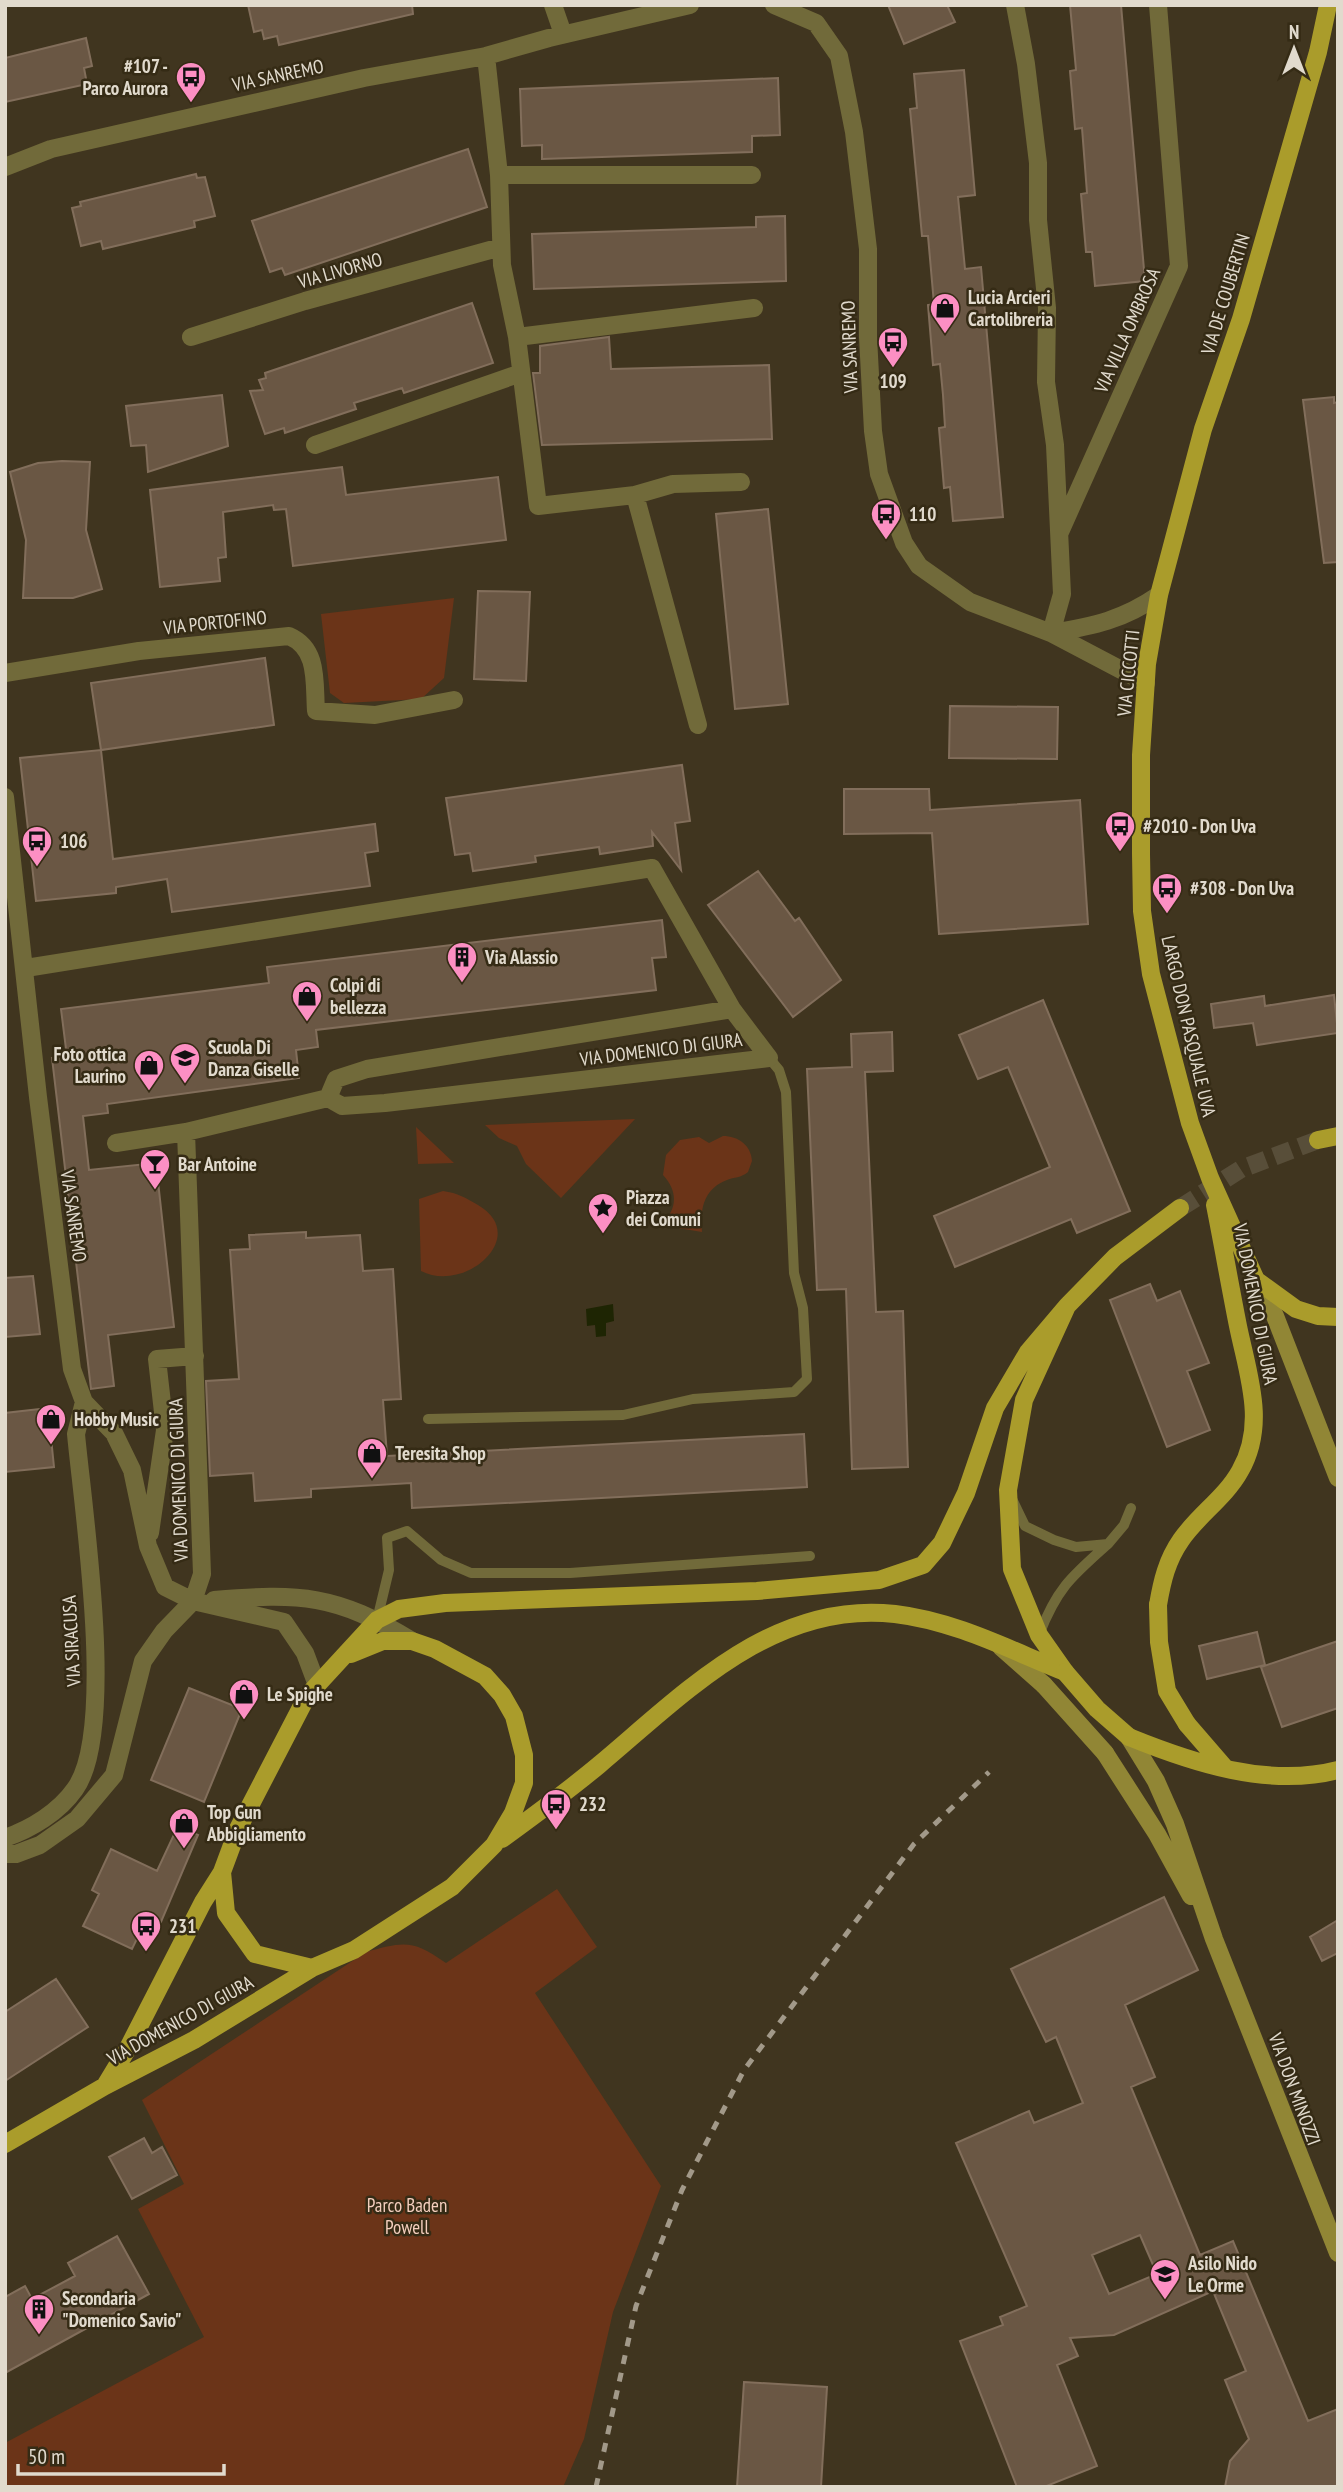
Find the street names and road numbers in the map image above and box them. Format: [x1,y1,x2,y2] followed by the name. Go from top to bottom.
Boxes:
[229,54,326,97] street label: VIA SANREMO
[1195,231,1255,358] street label: VIA DE COUBERTIN
[294,247,385,294] street label: VIA LIVORNO
[1088,264,1165,397] street label: VIA VILLA OMBROSA
[835,300,863,395] street label: VIA SANREMO
[161,605,268,639] street label: VIA PORTOFINO
[1111,629,1144,718] street label: VIA CICCOTTI
[1156,933,1222,1119] street label: LARGO DON PASQUALE UVA
[577,1027,744,1071] street label: VIA DOMENICO DI GIURA
[56,1167,92,1264] street label: VIA SANREMO
[1228,1221,1283,1387] street label: VIA DOMENICO DI GIURA
[163,1398,193,1563] street label: VIA DOMENICO DI GIURA
[57,1595,85,1688] street label: VIA SIRACUSA
[102,1970,257,2071] street label: VIA DOMENICO DI GIURA
[1263,2029,1326,2149] street label: VIA DON MINOZZI

